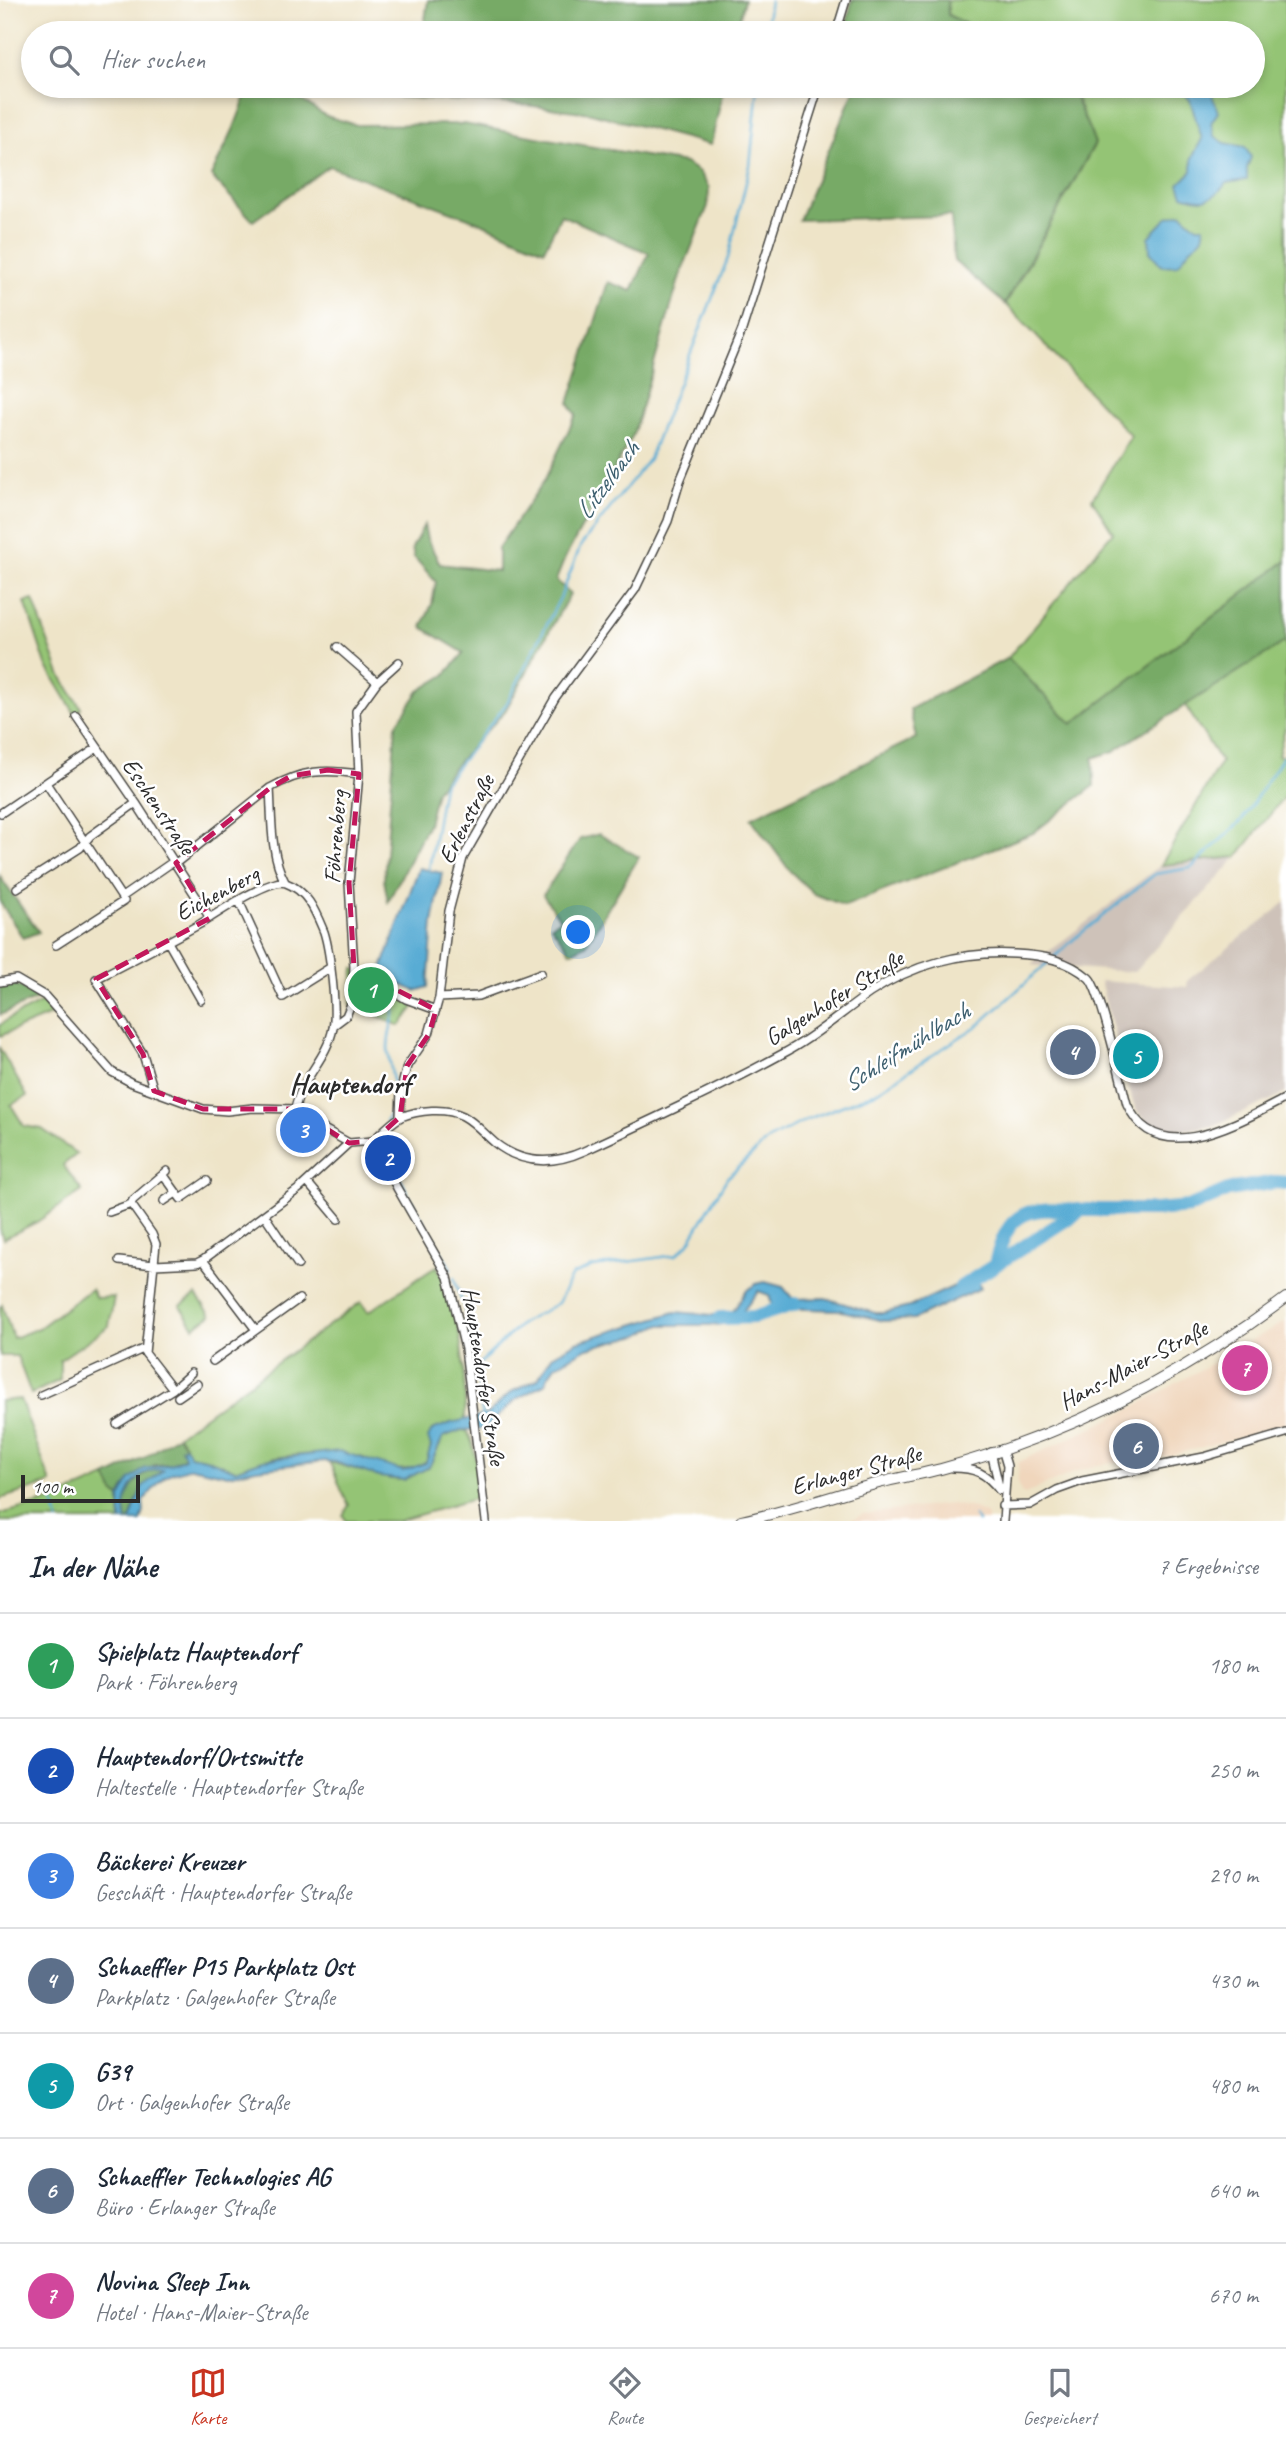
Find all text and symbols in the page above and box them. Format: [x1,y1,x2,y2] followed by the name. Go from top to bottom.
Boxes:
[21,21,1265,98] search box
[45,41,83,79] icon: search
[101,43,205,76] text: Hier suchen
[568,433,648,526] water label: Litzelbach
[116,752,204,862] street label: Eschenstraße
[431,768,502,868] street label: Erlenstraße
[317,788,353,885] street label: Föhrenberg
[170,858,265,928] street label: Eichenberg
[561,915,595,949] your location
[759,942,911,1053] street label: Galgenhofer Straße
[348,964,394,1016] pin: 1
[836,994,978,1099] water label: Schleifmühlbach
[1050,1026,1096,1078] pin: 4
[1113,1030,1159,1082] pin: 5
[290,1066,417,1101] district label: Hauptendorf
[280,1104,326,1156] pin: 3
[365,1132,411,1184] pin: 2
[455,1285,513,1469] street label: Hauptendorfer Straße
[1054,1312,1214,1417] street label: Hans-Maier-Straße
[1222,1342,1268,1394] pin: 7
[1113,1420,1159,1472] pin: 6
[788,1438,926,1502] street label: Erlanger Straße
[21,1472,140,1504] scale bar
[32,1475,73,1499] text: 100 m
[28,1548,157,1586] text: In der Nähe
[1158,1552,1258,1581] text: 7 Ergebnisse
[95,1635,297,1668] text: Spielplatz Hauptendorf
[46,1651,56,1680] text: 1
[1209,1651,1258,1680] text: 180 m
[95,1668,236,1697] text: Park · Föhrenberg
[95,1740,302,1773] text: Hauptendorf/Ortsmitte
[46,1756,56,1785] text: 2
[1209,1756,1258,1785] text: 250 m
[95,1773,363,1802] text: Haltestelle · Hauptendorfer Straße
[95,1845,244,1878] text: Bäckerei Kreuzer
[46,1861,56,1890] text: 3
[1209,1861,1258,1890] text: 290 m
[95,1878,351,1907] text: Geschäft · Hauptendorfer Straße
[95,1950,353,1983] text: Schaeffler P15 Parkplatz Ost
[46,1966,56,1995] text: 4
[1209,1966,1258,1995] text: 430 m
[95,1983,335,2012] text: Parkplatz · Galgenhofer Straße
[95,2055,131,2088] text: G39
[46,2071,56,2100] text: 5
[1209,2071,1258,2100] text: 480 m
[95,2088,289,2117] text: Ort · Galgenhofer Straße
[95,2160,331,2193] text: Schaeffler Technologies AG
[46,2176,56,2205] text: 6
[1209,2176,1258,2205] text: 640 m
[95,2193,275,2222] text: Büro · Erlanger Straße
[95,2265,249,2298] text: Novina Sleep Inn
[46,2281,56,2310] text: 7
[1209,2281,1258,2310] text: 670 m
[95,2298,308,2327] text: Hotel · Hans-Maier-Straße
[189,2364,227,2430] tab: Karte
[606,2364,644,2430] tab: Route
[1023,2364,1097,2430] tab: Gespeichert

